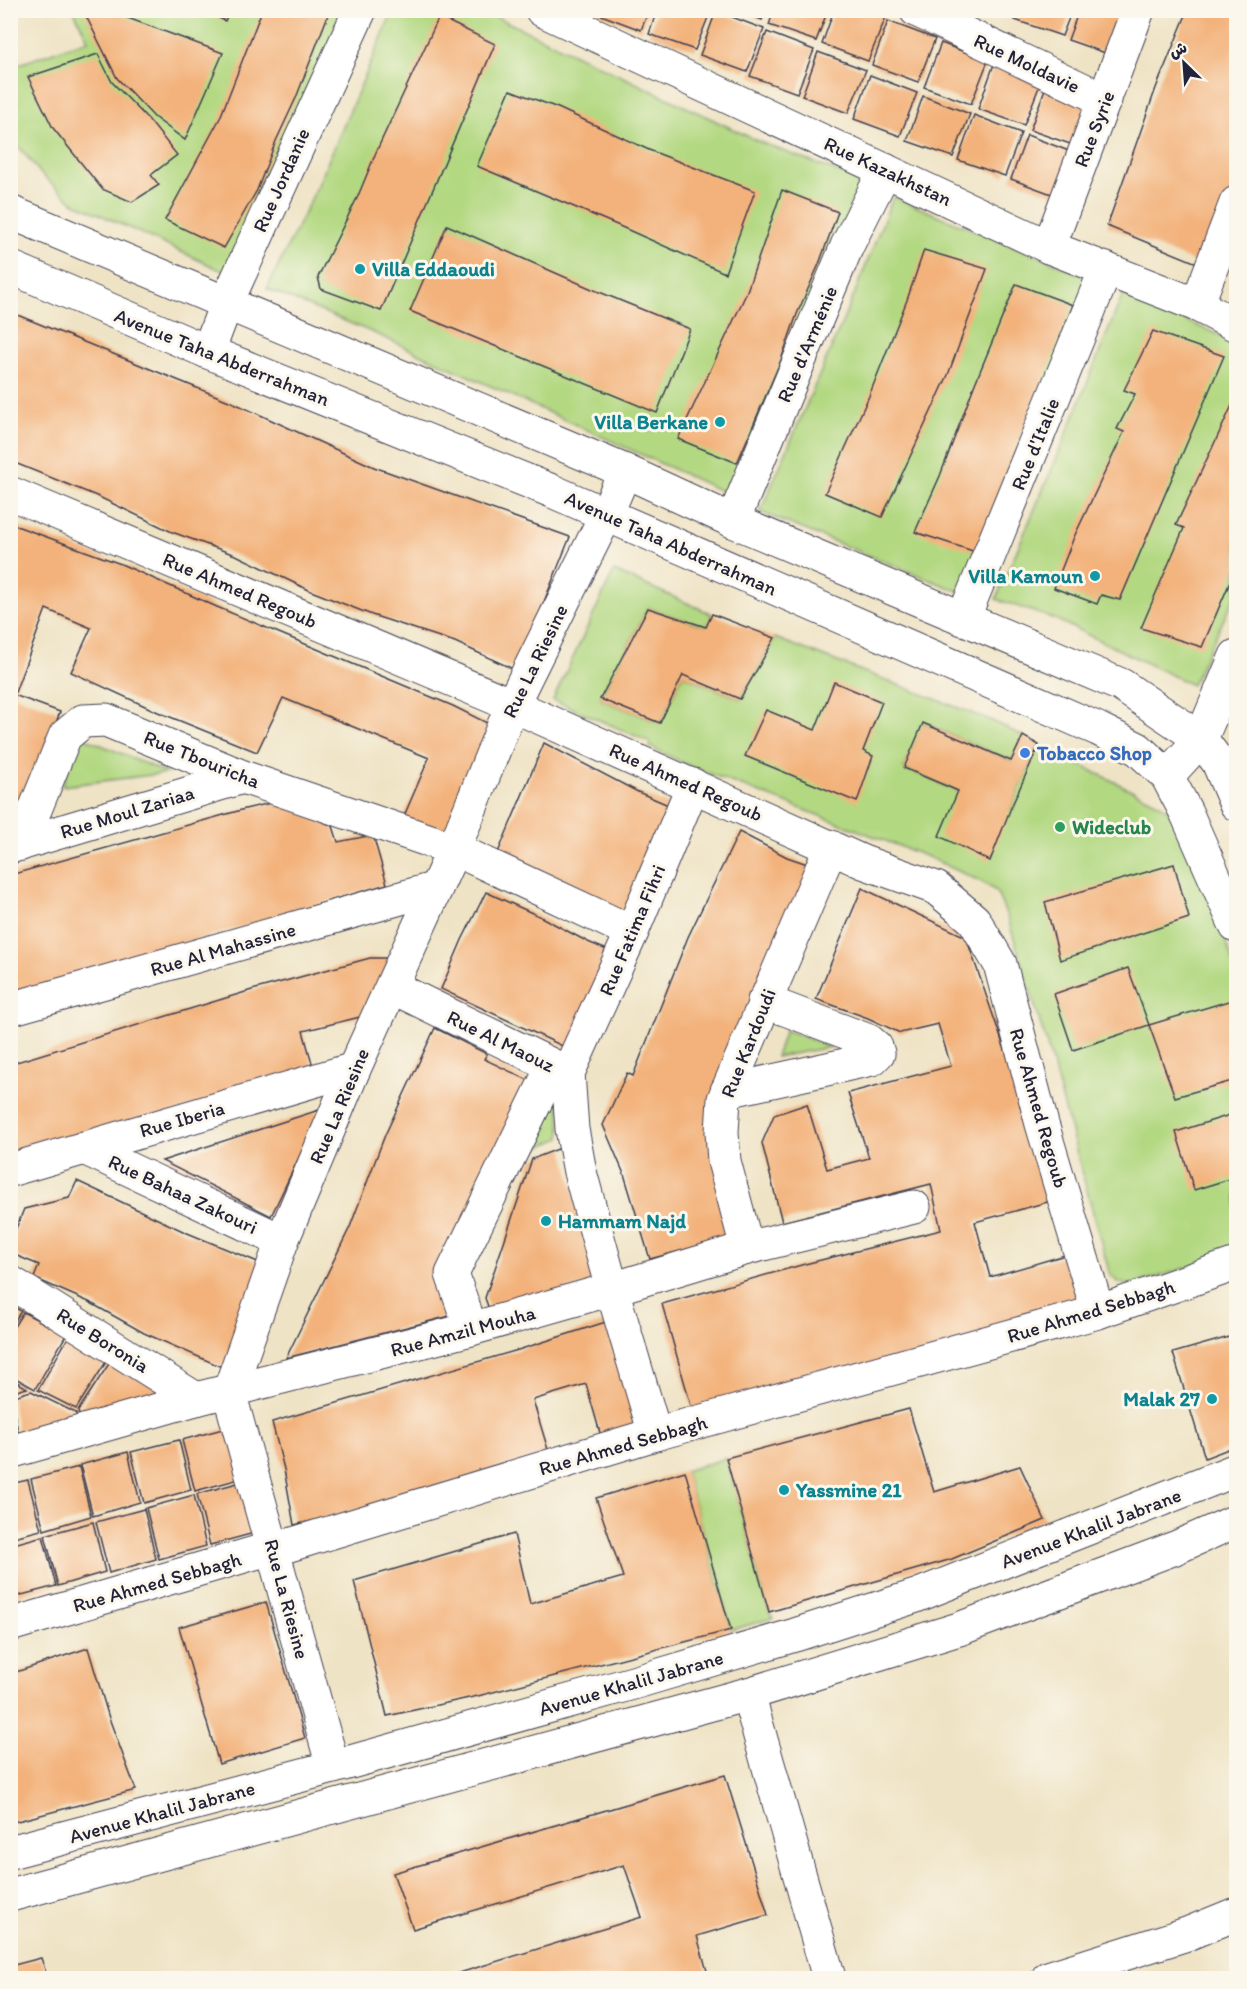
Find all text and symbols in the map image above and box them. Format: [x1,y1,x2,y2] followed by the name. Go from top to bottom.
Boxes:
[970,28,1084,98] street label: Rue Moldavie
[1154,33,1214,93] north arrow
[1166,38,1190,62] text: ش
[1068,87,1120,171] street label: Rue Syrie
[247,124,315,236] street label: Rue Jordanie
[820,131,956,211] street label: Rue Kazakhstan
[372,257,495,281] place label: Villa Eddaoudi
[353,262,367,276] marker: Villa Eddaoudi
[772,282,842,406] street label: Rue d'Arménie
[111,303,333,411] street label: Avenue Taha Abderrahman
[1006,394,1064,494] street label: Rue d'Italie
[594,410,708,434] place label: Villa Berkane
[713,415,727,429] marker: Villa Berkane
[561,485,781,601] street label: Avenue Taha Abderrahman
[159,547,321,633] street label: Rue Ahmed Regoub
[968,564,1084,588] place label: Villa Kamoun
[1088,569,1102,583] marker: Villa Kamoun
[497,600,573,722] street label: Rue La Riesine
[140,725,264,793] street label: Rue Tbouricha
[606,737,766,827] street label: Rue Ahmed Regoub
[1036,741,1152,766] place label: Tobacco Shop
[1018,746,1032,760] marker: Tobacco Shop
[57,780,197,844] street label: Rue Moul Zariaa
[1072,815,1151,839] place label: Wideclub
[1053,820,1067,834] marker: Wideclub
[594,861,670,999] street label: Rue Fatima Fihri
[148,917,298,981] street label: Rue Al Mahassine
[715,985,781,1101] street label: Rue Kardoudi
[443,1005,559,1077] street label: Rue Al Maouz
[1005,1025,1073,1191] street label: Rue Ahmed Regoub
[304,1045,374,1167] street label: Rue La Riesine
[137,1095,227,1143] street label: Rue Iberia
[105,1149,261,1239] street label: Rue Bahaa Zakouri
[558,1209,686,1234] place label: Hammam Najd
[539,1214,553,1228] marker: Hammam Najd
[1004,1274,1178,1348] street label: Rue Ahmed Sebbagh
[388,1300,539,1362] street label: Rue Amzil Mouha
[52,1302,154,1378] street label: Rue Boronia
[1123,1387,1200,1411] place label: Malak 27
[1205,1392,1219,1406] marker: Malak 27
[536,1409,710,1481] street label: Rue Ahmed Sebbagh
[795,1478,902,1502] place label: Yassmine 21
[777,1483,791,1497] marker: Yassmine 21
[998,1483,1184,1573] street label: Avenue Khalil Jabrane
[259,1536,315,1662] street label: Rue La Riesine
[70,1546,244,1618] street label: Rue Ahmed Sebbagh
[536,1645,726,1721] street label: Avenue Khalil Jabrane
[67,1776,257,1848] street label: Avenue Khalil Jabrane

